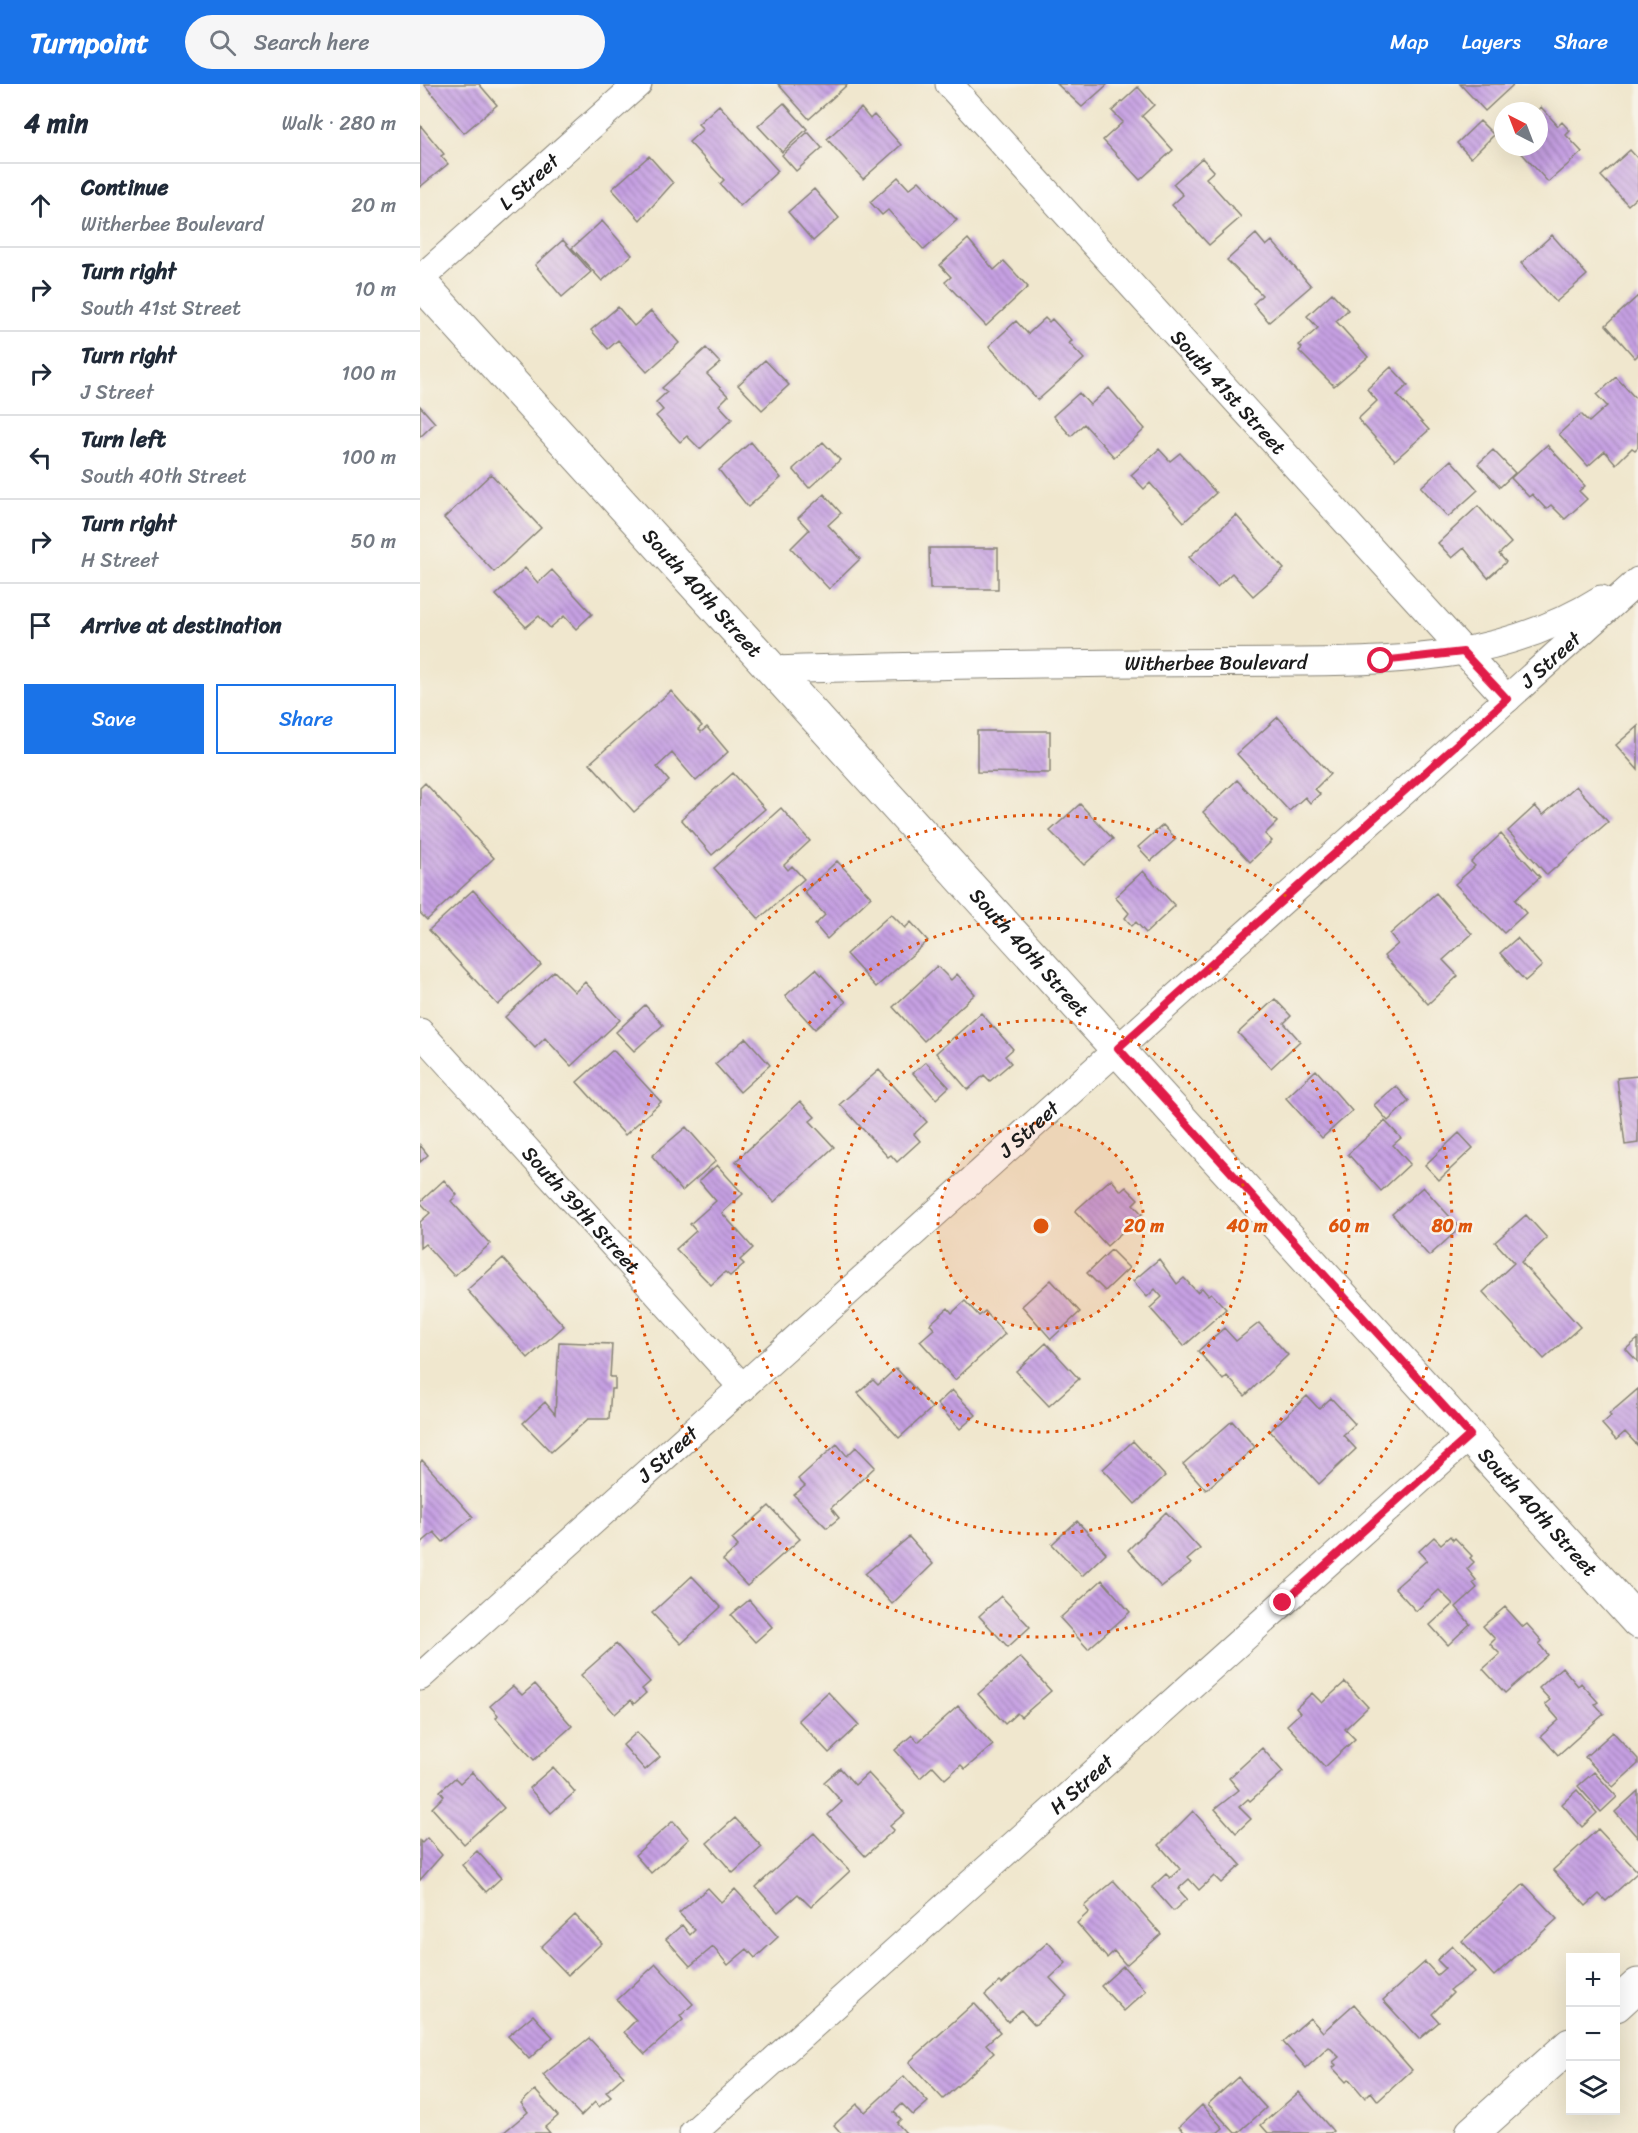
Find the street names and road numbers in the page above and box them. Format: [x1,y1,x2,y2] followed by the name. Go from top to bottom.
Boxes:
[490,144,568,219] street label: L Street
[1162,321,1295,463] street label: South 41st Street
[634,520,771,666] street label: South 40th Street
[1511,622,1590,698] street label: J Street
[1125,644,1309,681] street label: Witherbee Boulevard
[961,879,1098,1026] street label: South 40th Street
[989,1091,1068,1167] street label: J Street
[513,1137,649,1282] street label: South 39th Street
[628,1416,707,1492] street label: J Street
[1469,1439,1607,1585] street label: South 40th Street
[1041,1745,1123,1823] street label: H Street

